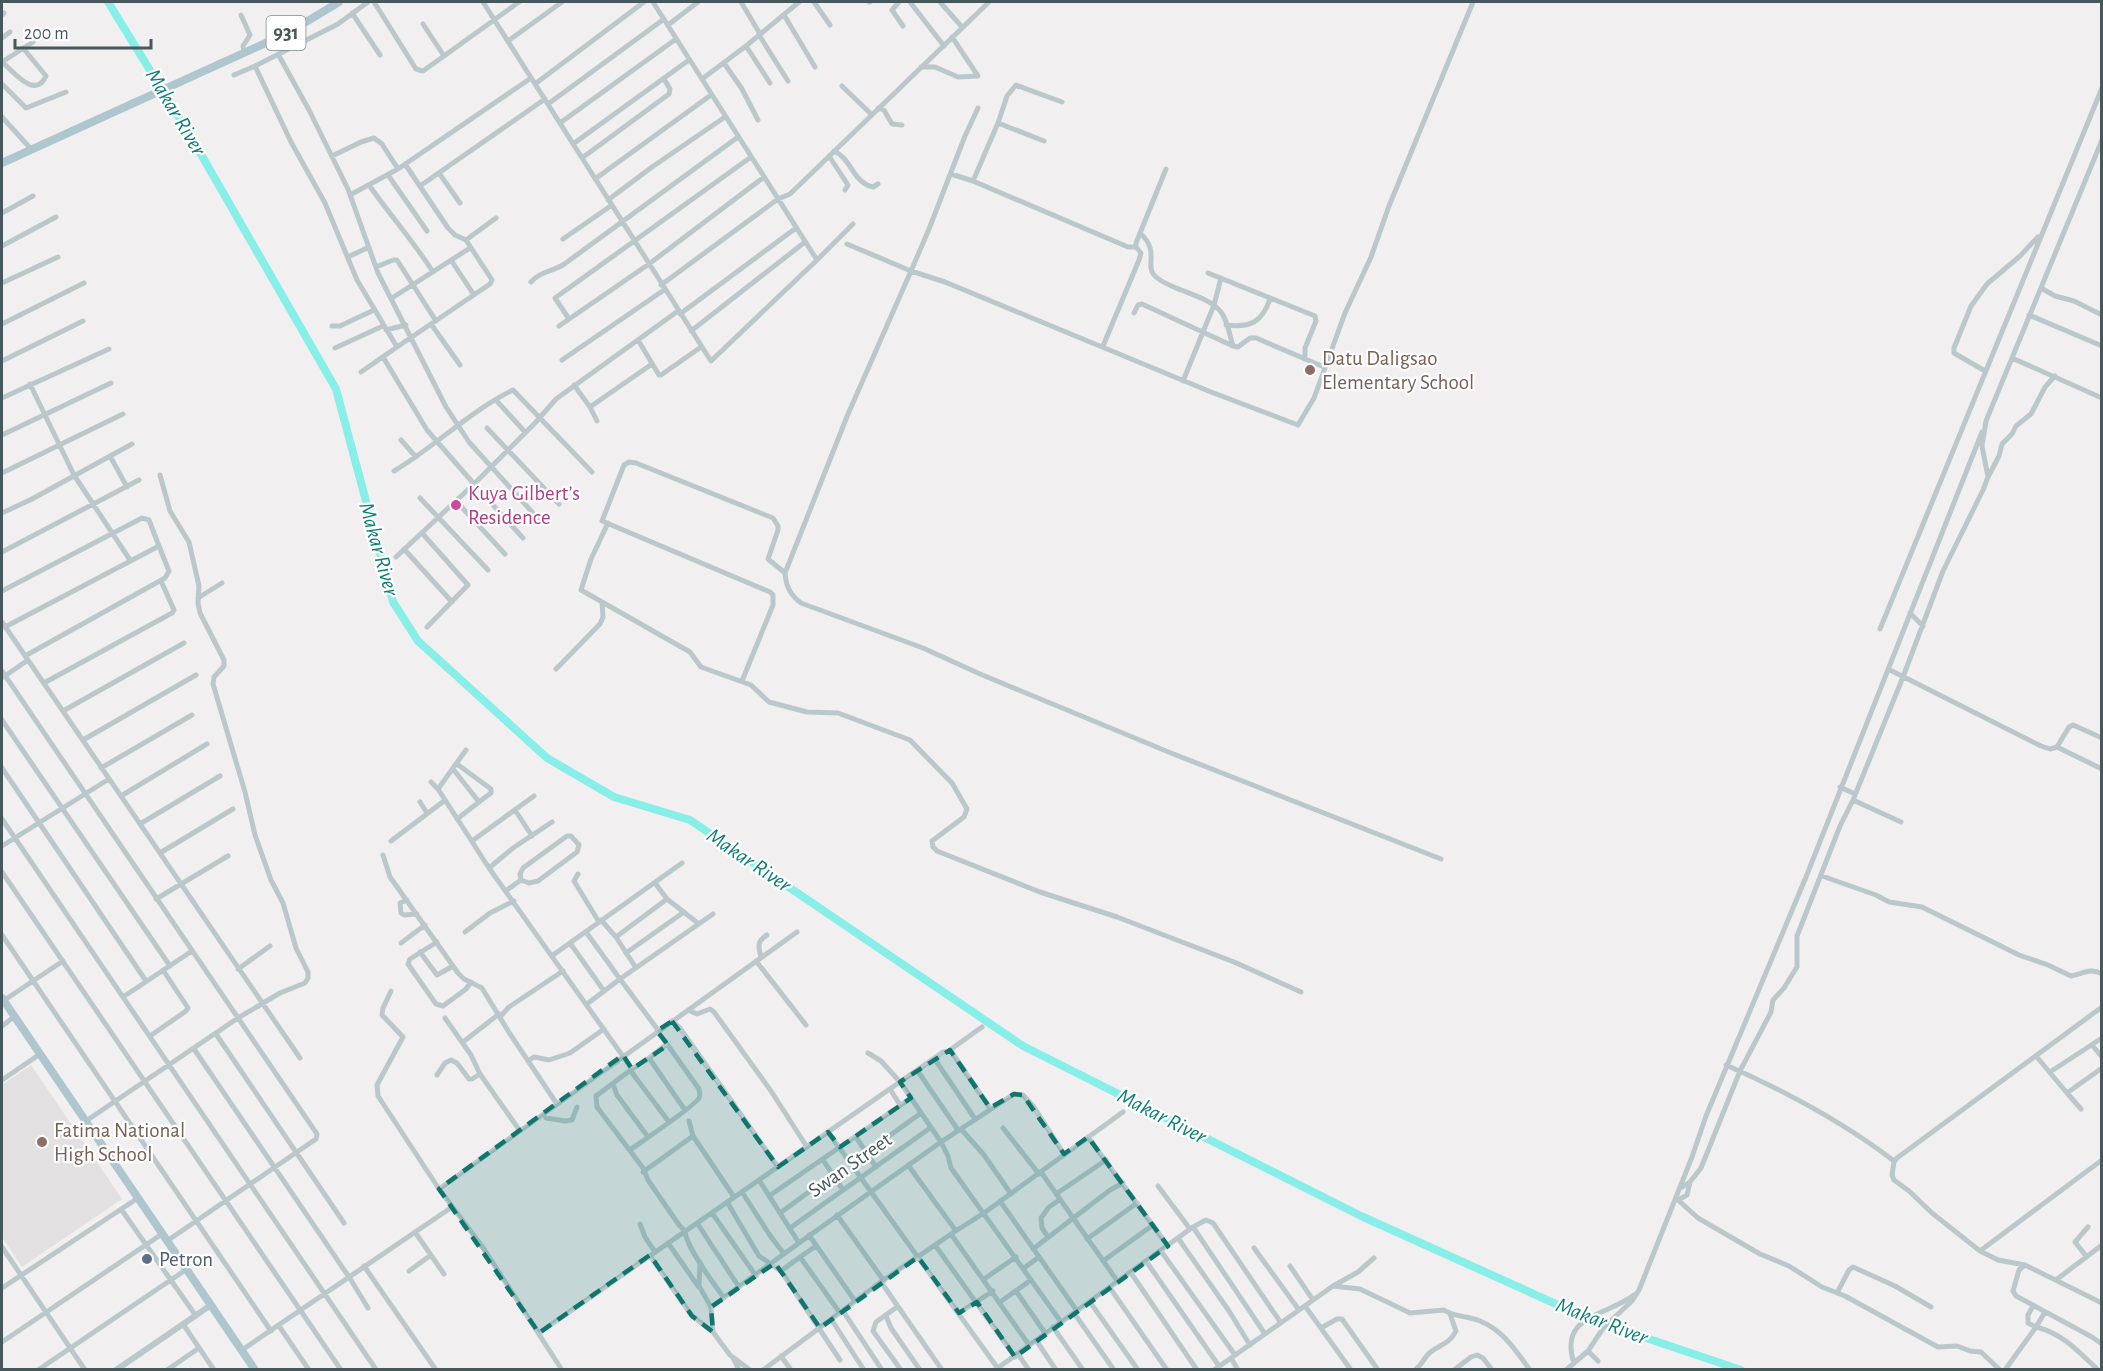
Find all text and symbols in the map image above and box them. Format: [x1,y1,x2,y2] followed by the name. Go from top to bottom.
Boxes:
[15,12,152,50] scale bar
[266,16,306,50] road number: 931
[24,25,69,43] text: 200 m
[142,65,211,160] water label: Makar River
[1322,348,1474,393] place label: Datu Daligsao Elementary School
[1303,363,1317,377] marker: Datu Daligsao Elementary School
[468,483,580,528] place label: Kuya Gilbert’s Residence
[449,498,463,512] marker: Kuya Gilbert’s Residence
[355,500,403,599] water label: Makar River
[703,824,796,897] water label: Makar River
[1114,1084,1211,1148] water label: Makar River
[54,1120,185,1165] place label: Fatima National High School
[804,1129,896,1201] street label: Swan Street
[35,1135,49,1149] marker: Fatima National High School
[159,1249,213,1270] place label: Petron
[140,1252,154,1266] marker: Petron
[1553,1293,1652,1349] water label: Makar River

